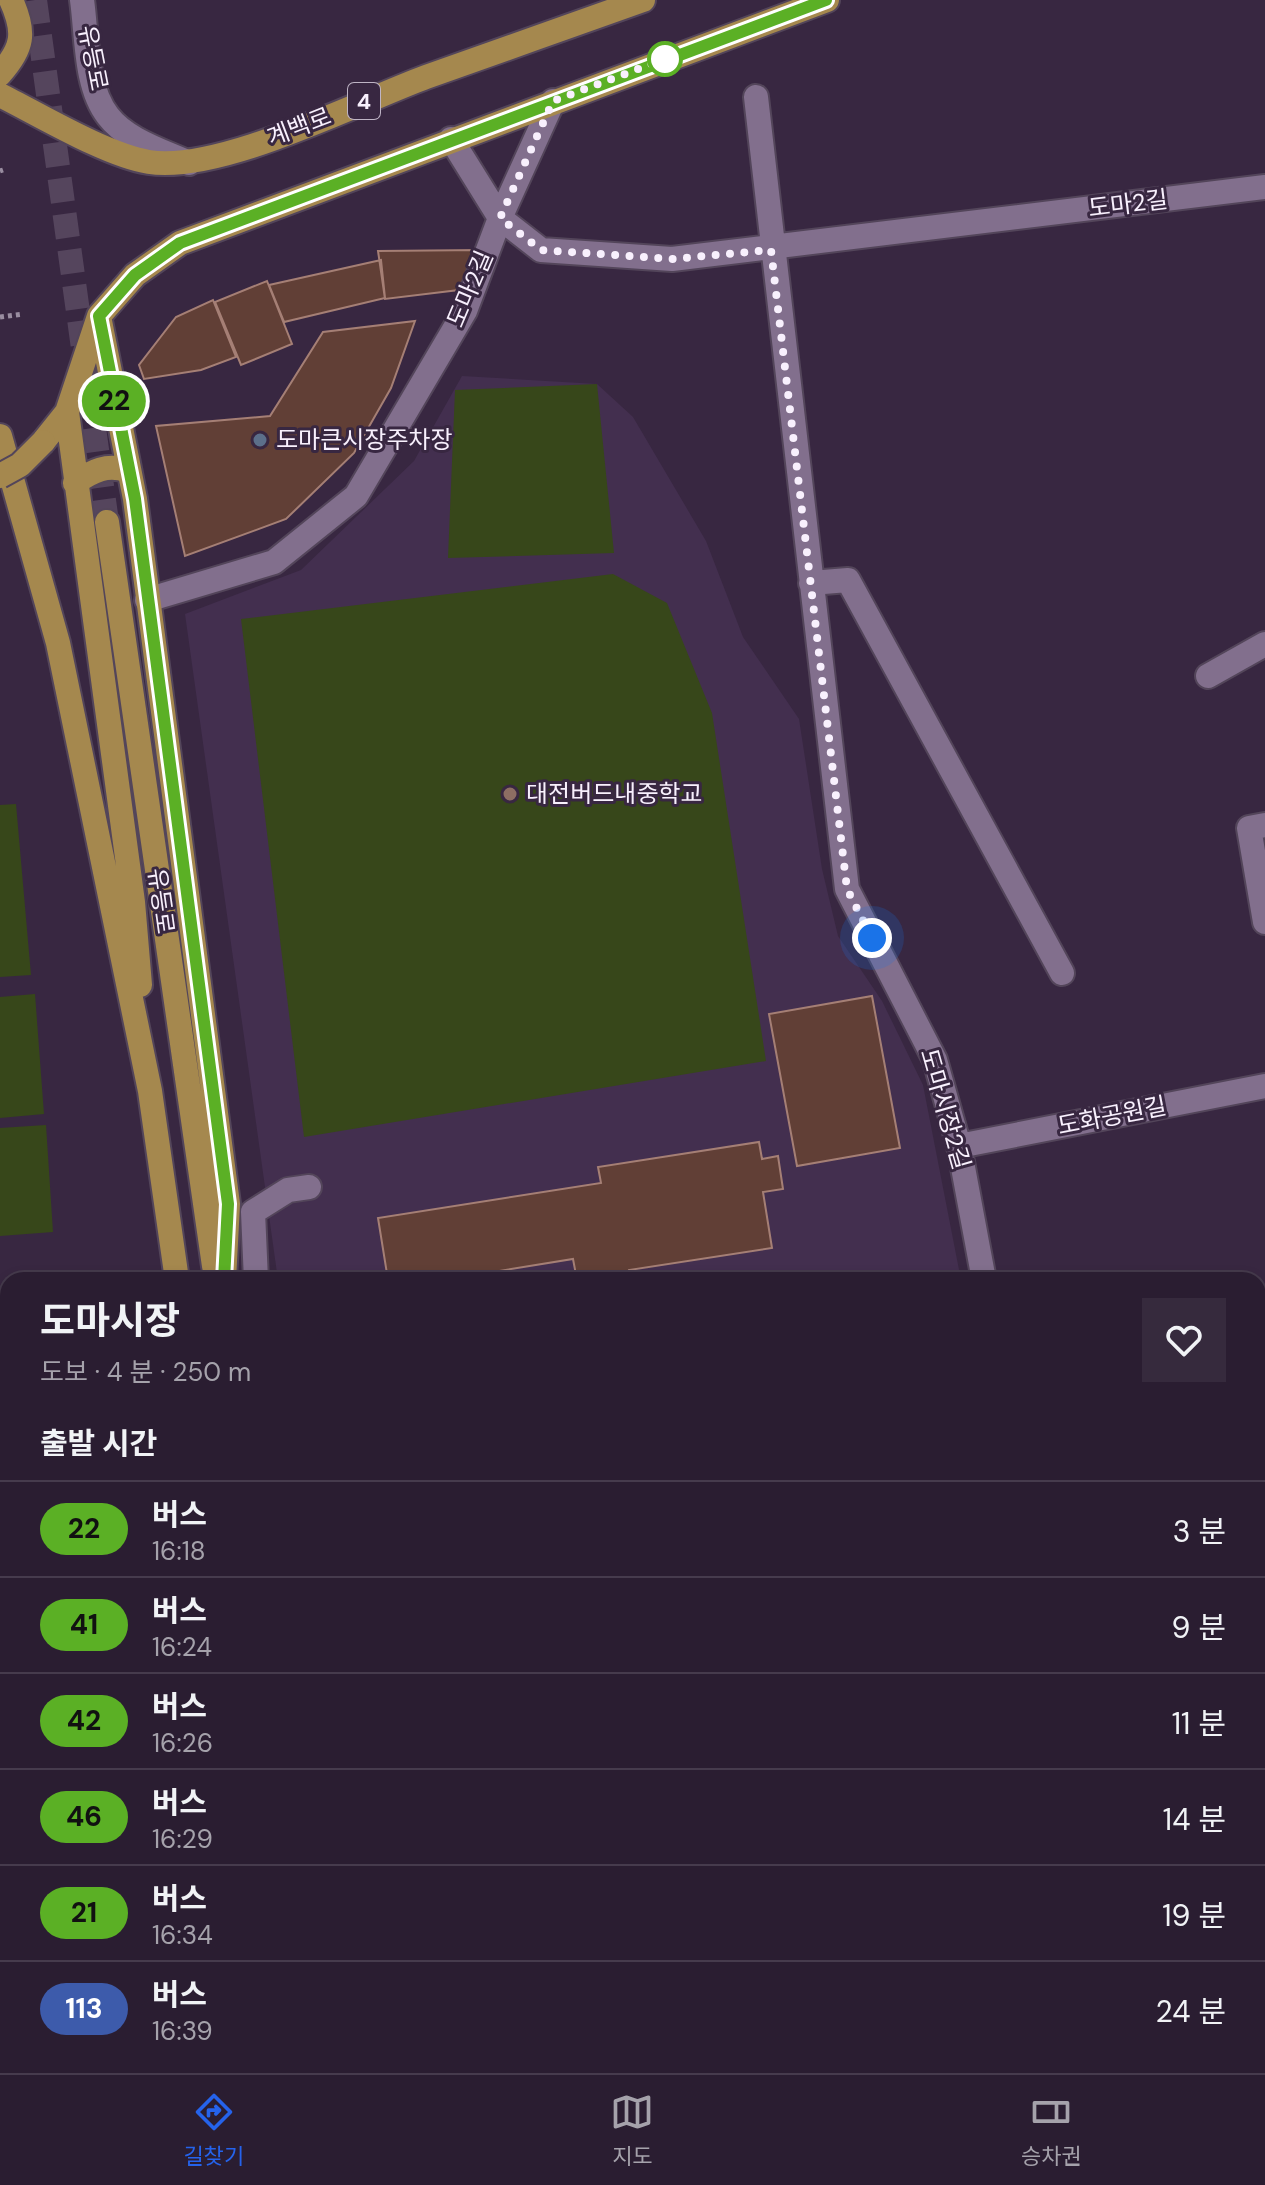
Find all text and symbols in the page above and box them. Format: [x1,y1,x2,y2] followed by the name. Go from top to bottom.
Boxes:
[72,22,115,93] street label: 유등로
[648,42,682,76] unlabelled marker
[348,83,380,119] road number: 4
[262,100,335,153] street label: 계백로
[1086,183,1170,224] street label: 도마2길
[440,246,499,332] street label: 도마2길
[78,375,150,427] line badge: 22
[98,382,130,419] text: 22
[276,424,453,455] place label: 도마큰시장주차장
[251,431,269,449] marker: 도마큰시장주차장
[526,778,703,809] place label: 대전버드내중학교
[501,785,519,803] marker: 대전버드내중학교
[142,866,181,936] street label: 유등로
[852,918,892,958] your location
[913,1045,978,1173] street label: 도마시장2길
[1055,1090,1169,1141] street label: 도화공원길
[40,1296,180,1346] text: 도마시장
[1142,1298,1226,1382] button: heart
[40,1355,251,1389] text: 도보 · 4 분 · 250 m
[40,1424,157,1463] text: 출발 시간
[152,1495,207,1534] text: 버스
[68,1510,100,1547] text: 22
[1173,1512,1226,1551] text: 3 분
[152,1534,206,1568] text: 16:18
[152,1591,207,1630] text: 버스
[70,1606,98,1643] text: 41
[1172,1608,1226,1647] text: 9 분
[152,1630,212,1664] text: 16:24
[152,1687,207,1726] text: 버스
[67,1702,101,1739] text: 42
[1172,1704,1226,1743] text: 11 분
[152,1726,213,1760] text: 16:26
[152,1783,207,1822] text: 버스
[66,1798,102,1835] text: 46
[1163,1800,1226,1839] text: 14 분
[152,1822,213,1856] text: 16:29
[152,1879,207,1918] text: 버스
[71,1894,97,1931] text: 21
[1162,1896,1226,1935] text: 19 분
[152,1918,213,1952] text: 16:34
[152,1975,207,2014] text: 버스
[65,1990,103,2027] text: 113
[1155,1992,1226,2031] text: 24 분
[152,2014,213,2048] text: 16:39
[183,2090,244,2171] tab: 길찾기
[610,2090,654,2171] tab: 지도
[1021,2090,1082,2171] tab: 승차권

